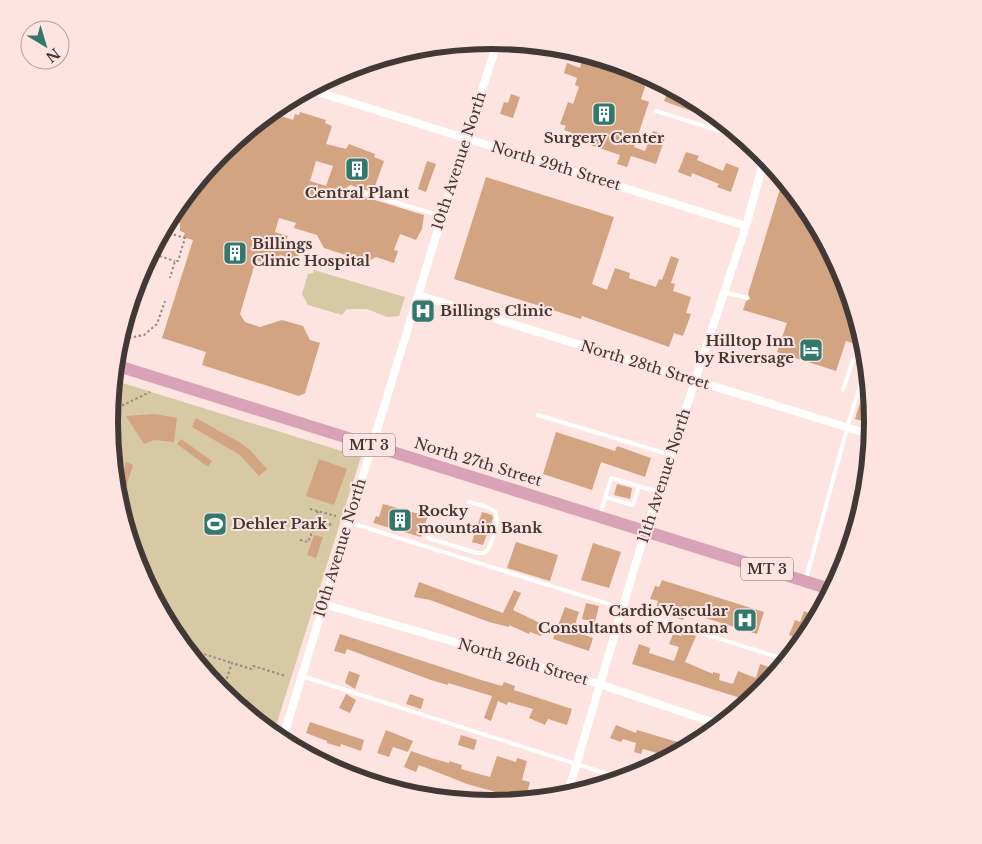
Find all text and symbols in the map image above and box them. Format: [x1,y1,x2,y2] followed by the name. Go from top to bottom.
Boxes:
[20,20,70,70] north arrow
[42,44,64,66] text: N
[427,89,490,233] street label: 10th Avenue North
[591,101,617,127] building icon: Surgery Center
[544,128,665,147] place label: Surgery Center
[489,137,624,194] street label: North 29th Street
[344,156,370,182] building icon: Central Plant
[305,183,410,202] place label: Central Plant
[252,234,371,270] place label: Billings Clinic Hospital
[222,240,248,266] building icon: Billings Clinic Hospital
[410,298,436,324] hospital icon: Billings Clinic
[440,301,553,320] place label: Billings Clinic
[694,331,794,367] place label: Hilltop Inn by Riversage
[578,336,712,393] street label: North 28th Street
[798,337,824,363] hotel icon: Hilltop Inn by Riversage
[633,406,694,546] street label: 11th Avenue North
[412,433,545,490] street label: North 27th Street
[343,434,395,456] road number: MT 3
[309,476,370,620] street label: 10th Avenue North
[418,501,543,537] place label: Rocky mountain Bank
[387,507,413,533] building icon: Rocky mountain Bank
[202,511,228,537] sports icon: Dehler Park
[232,514,328,533] place label: Dehler Park
[741,558,793,580] road number: MT 3
[538,601,729,637] place label: CardioVascular Consultants of Montana
[732,607,758,633] hospital icon: CardioVascular Consultants of Montana
[456,634,591,689] street label: North 26th Street

